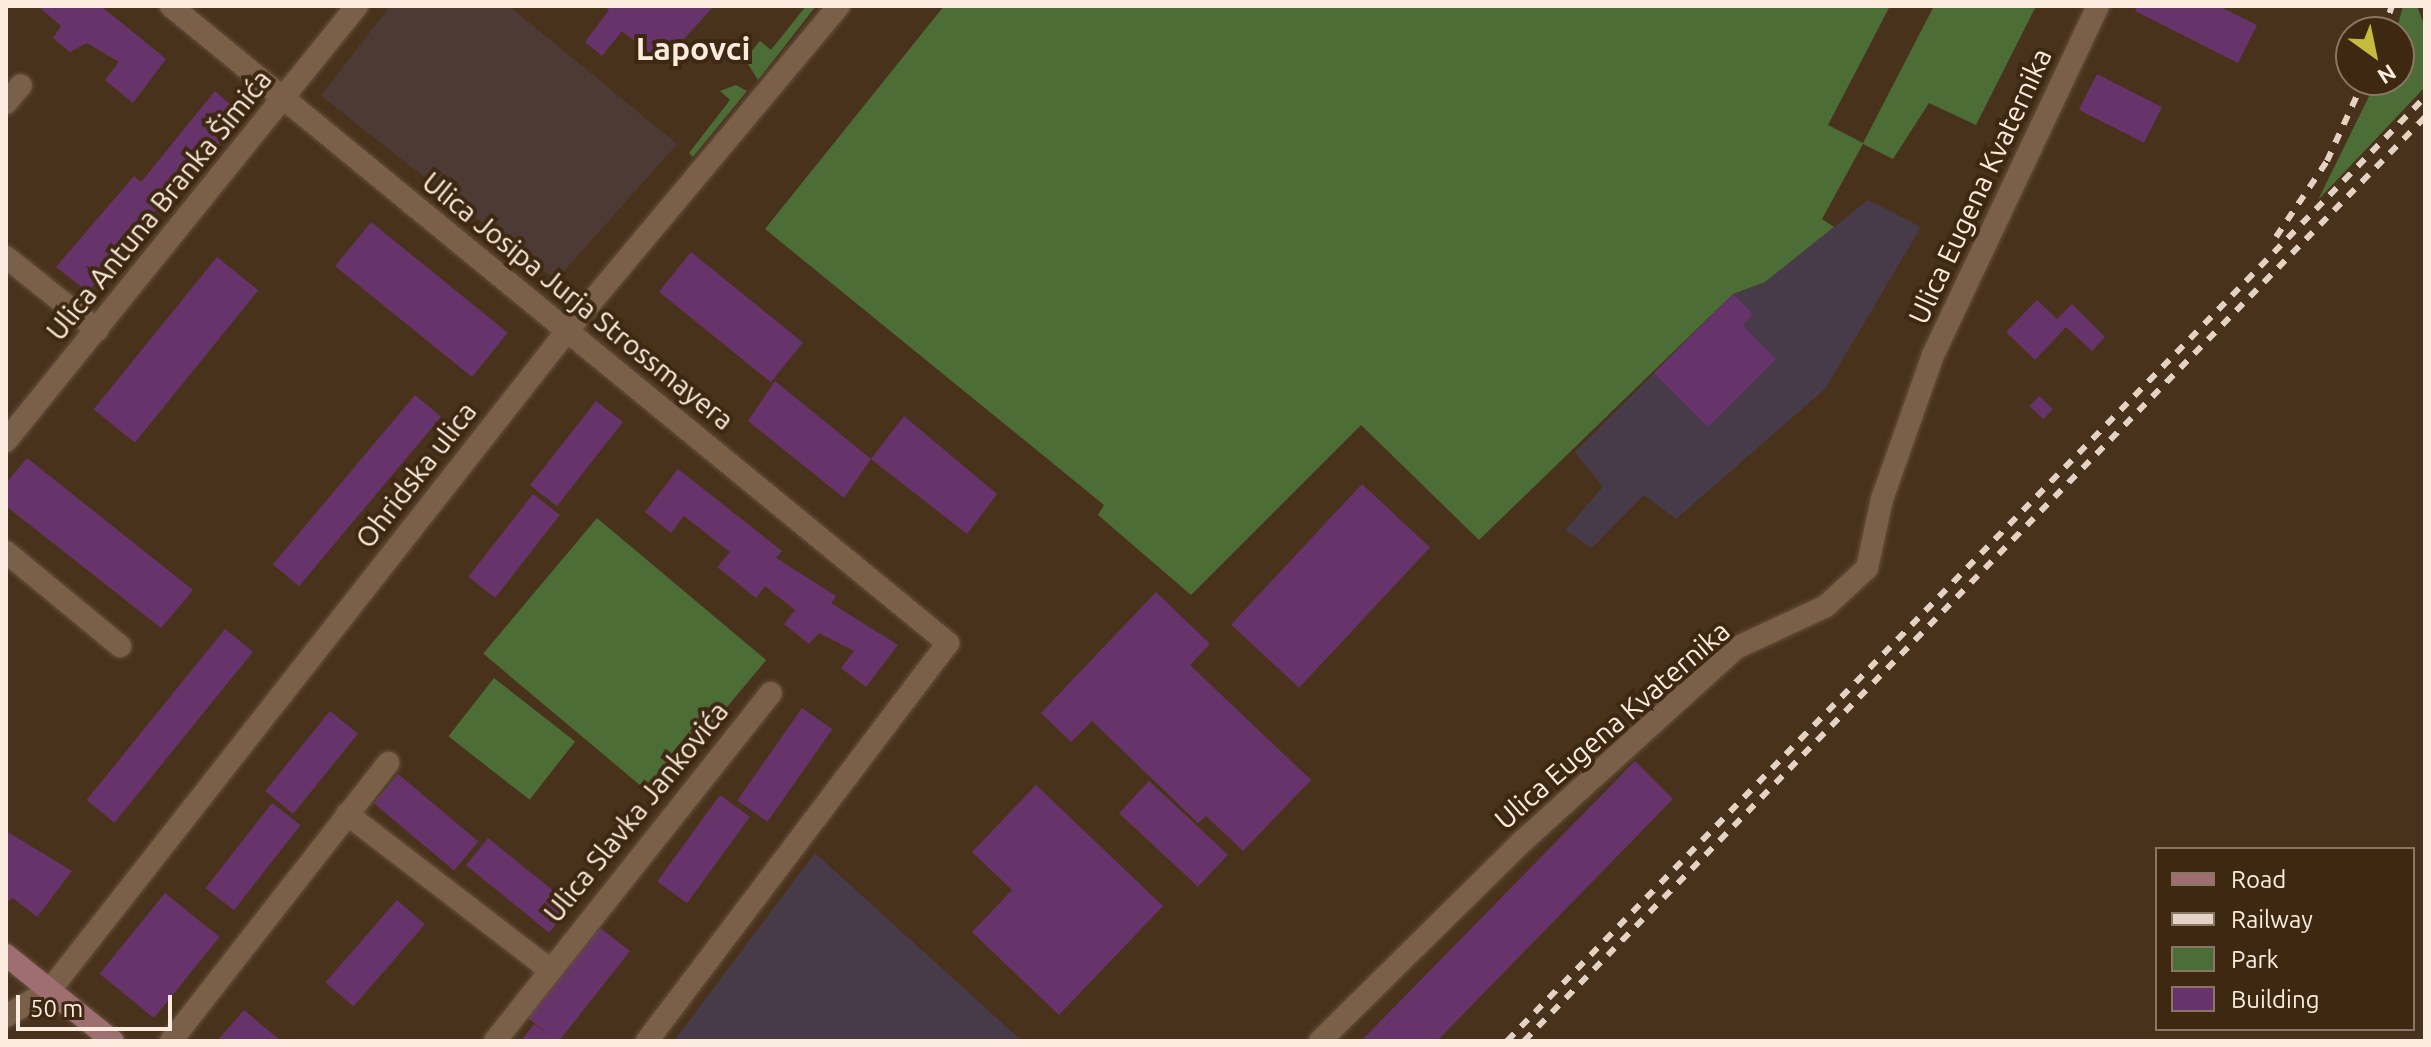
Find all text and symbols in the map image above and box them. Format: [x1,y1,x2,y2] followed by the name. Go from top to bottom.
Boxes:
[2335,16,2415,96] north arrow
[636,29,750,67] district label: Lapovci
[1901,43,2059,329] street label: Ulica Eugena Kvaternika
[2374,60,2401,90] text: N
[39,63,279,347] street label: Ulica Antuna Branka Šimića
[416,165,740,437] street label: Ulica Josipa Jurja Strossmayera
[349,395,483,555] street label: Ohridska ulica
[1488,614,1736,836] street label: Ulica Eugena Kvaternika
[537,695,735,929] street label: Ulica Slavka Jankovića
[2155,847,2415,1031] legend
[2231,866,2286,893] text: Road
[2231,906,2313,933] text: Railway
[2231,946,2279,973] text: Park
[20,979,176,1029] scale bar
[2231,986,2319,1013] text: Building
[30,995,83,1022] text: 50 m

